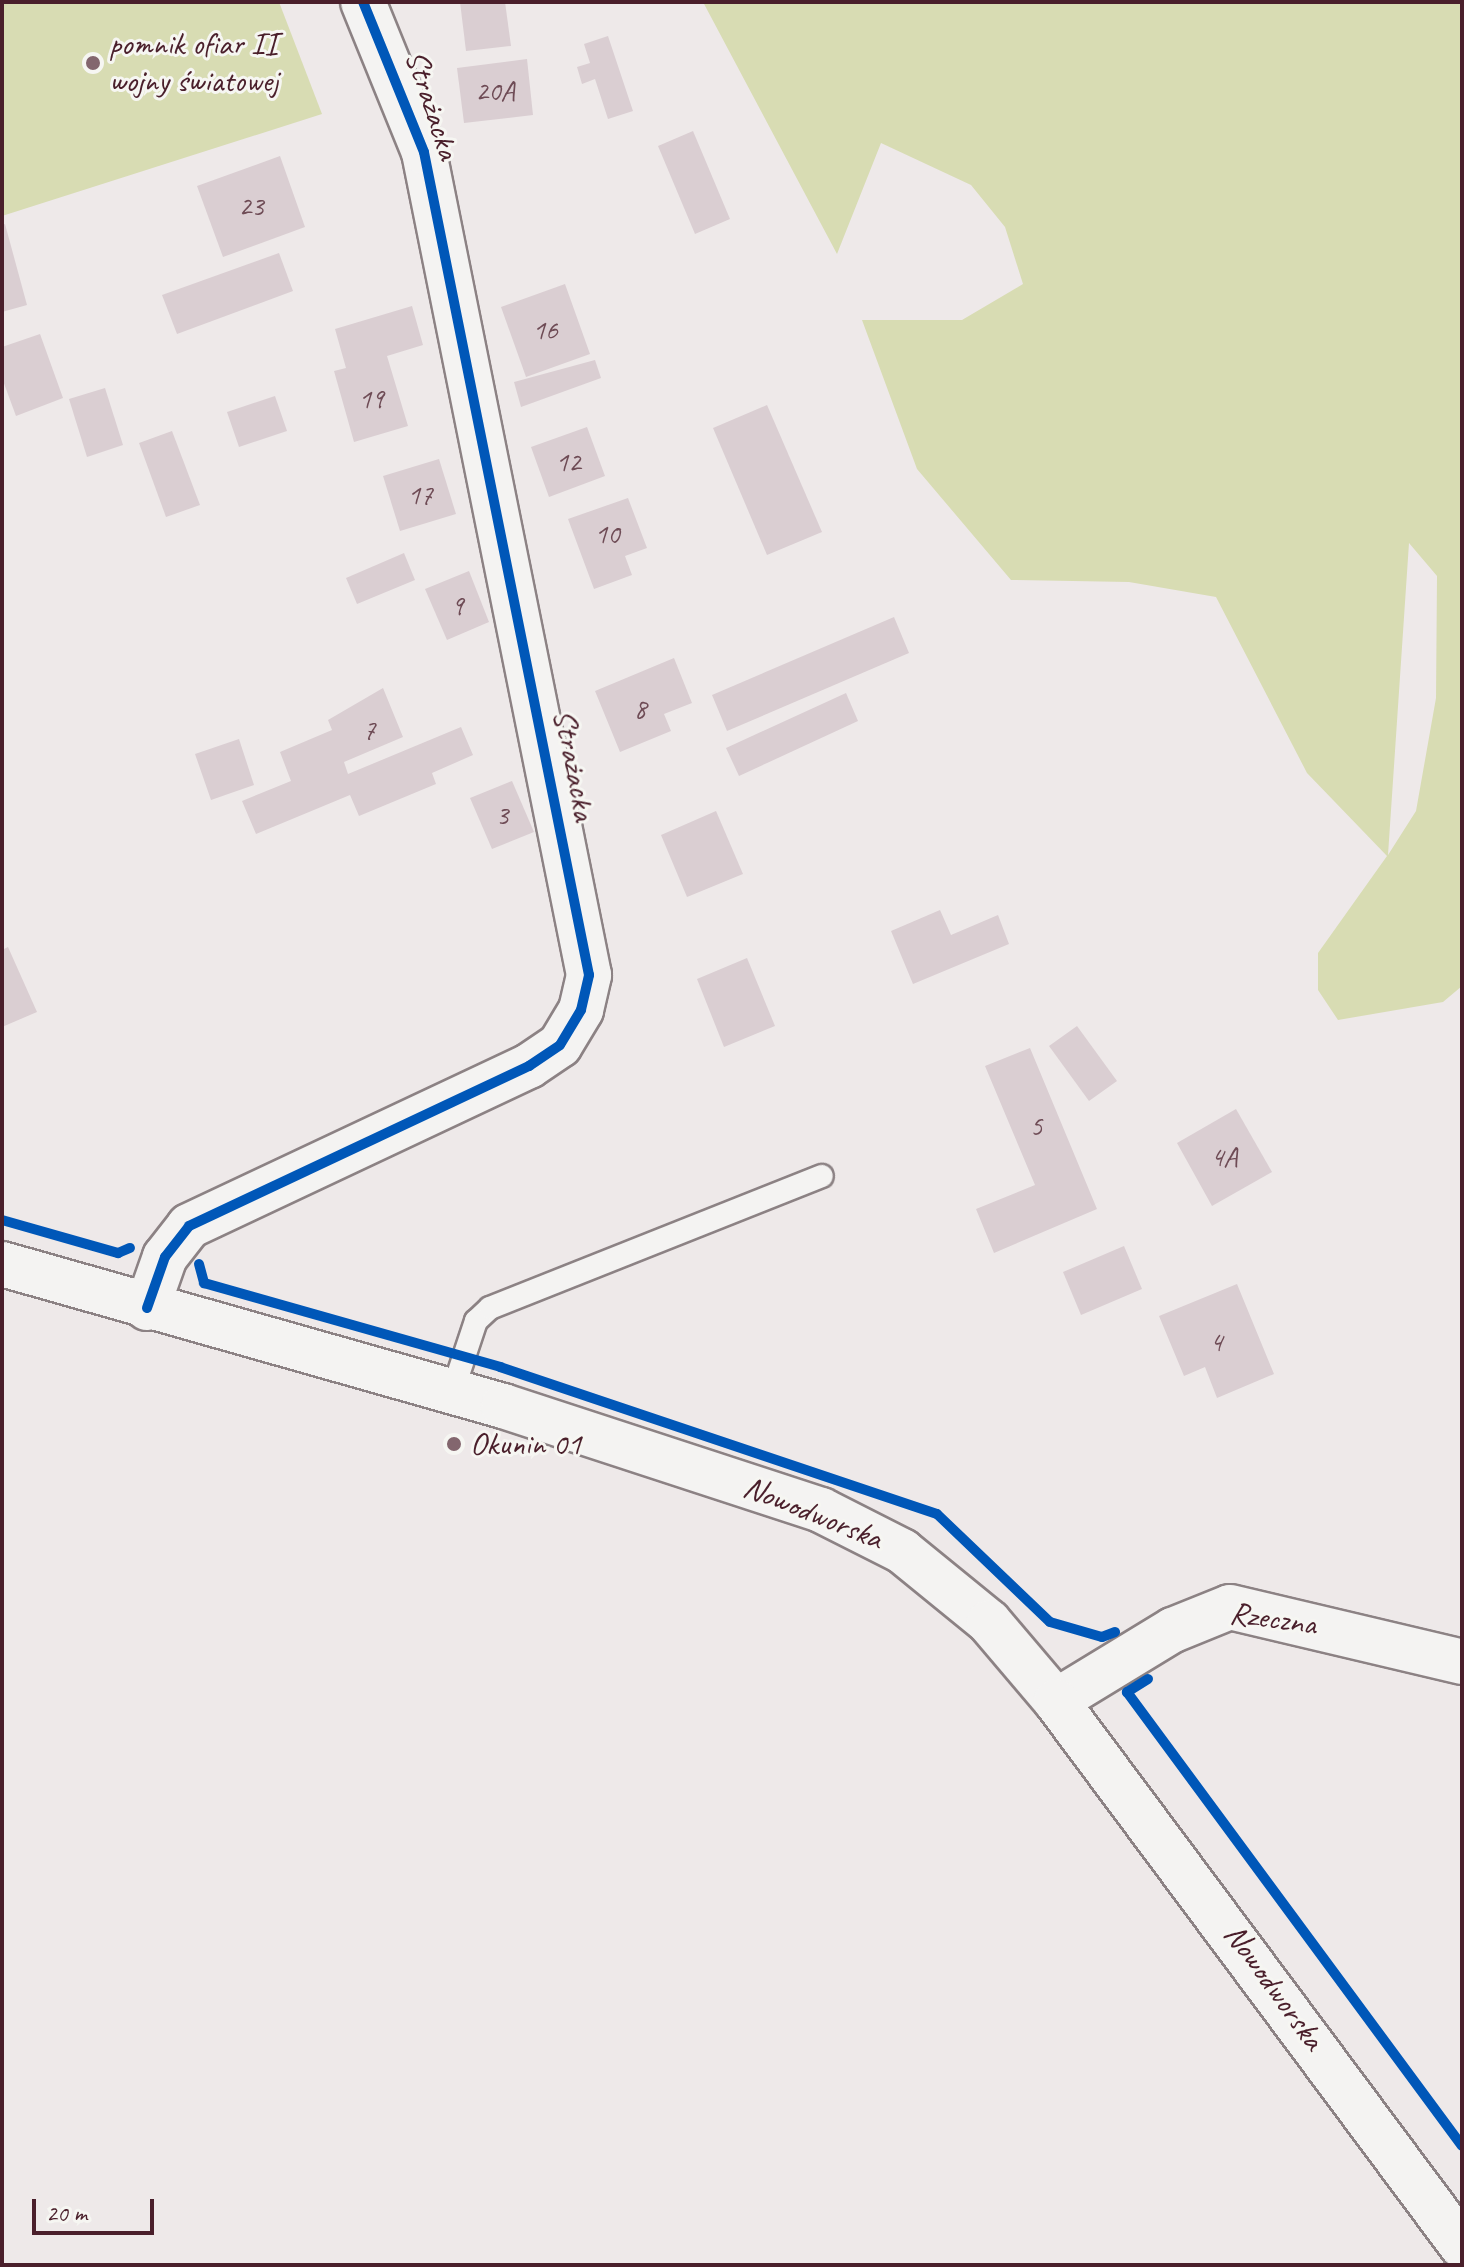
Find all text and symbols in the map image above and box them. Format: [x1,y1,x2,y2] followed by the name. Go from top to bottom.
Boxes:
[109,26,278,101] place label: pomnik ofiar II wojny światowej
[396,46,468,164] street label: Strażacka
[84,54,102,72] marker: pomnik ofiar II wojny światowej
[475,74,515,108] house number: 20A
[238,189,264,223] house number: 23
[532,313,558,347] house number: 16
[358,382,384,416] house number: 19
[555,445,581,479] house number: 12
[407,478,433,512] house number: 17
[594,517,620,551] house number: 10
[451,589,463,623] house number: 9
[634,692,646,726] house number: 8
[544,706,604,824] street label: Strażacka
[363,713,375,747] house number: 7
[496,798,508,832] house number: 3
[1030,1109,1042,1143] house number: 5
[1211,1140,1237,1174] house number: 4A
[1210,1325,1222,1359] house number: 4
[470,1425,581,1463] place label: Okunin 01
[445,1435,463,1453] marker: Okunin 01
[738,1468,888,1558] street label: Nowodworska
[1227,1594,1319,1644] street label: Rzeczna
[1215,1916,1333,2058] street label: Nowodworska
[36,2183,158,2233] scale bar
[46,2198,87,2228] text: 20 m

